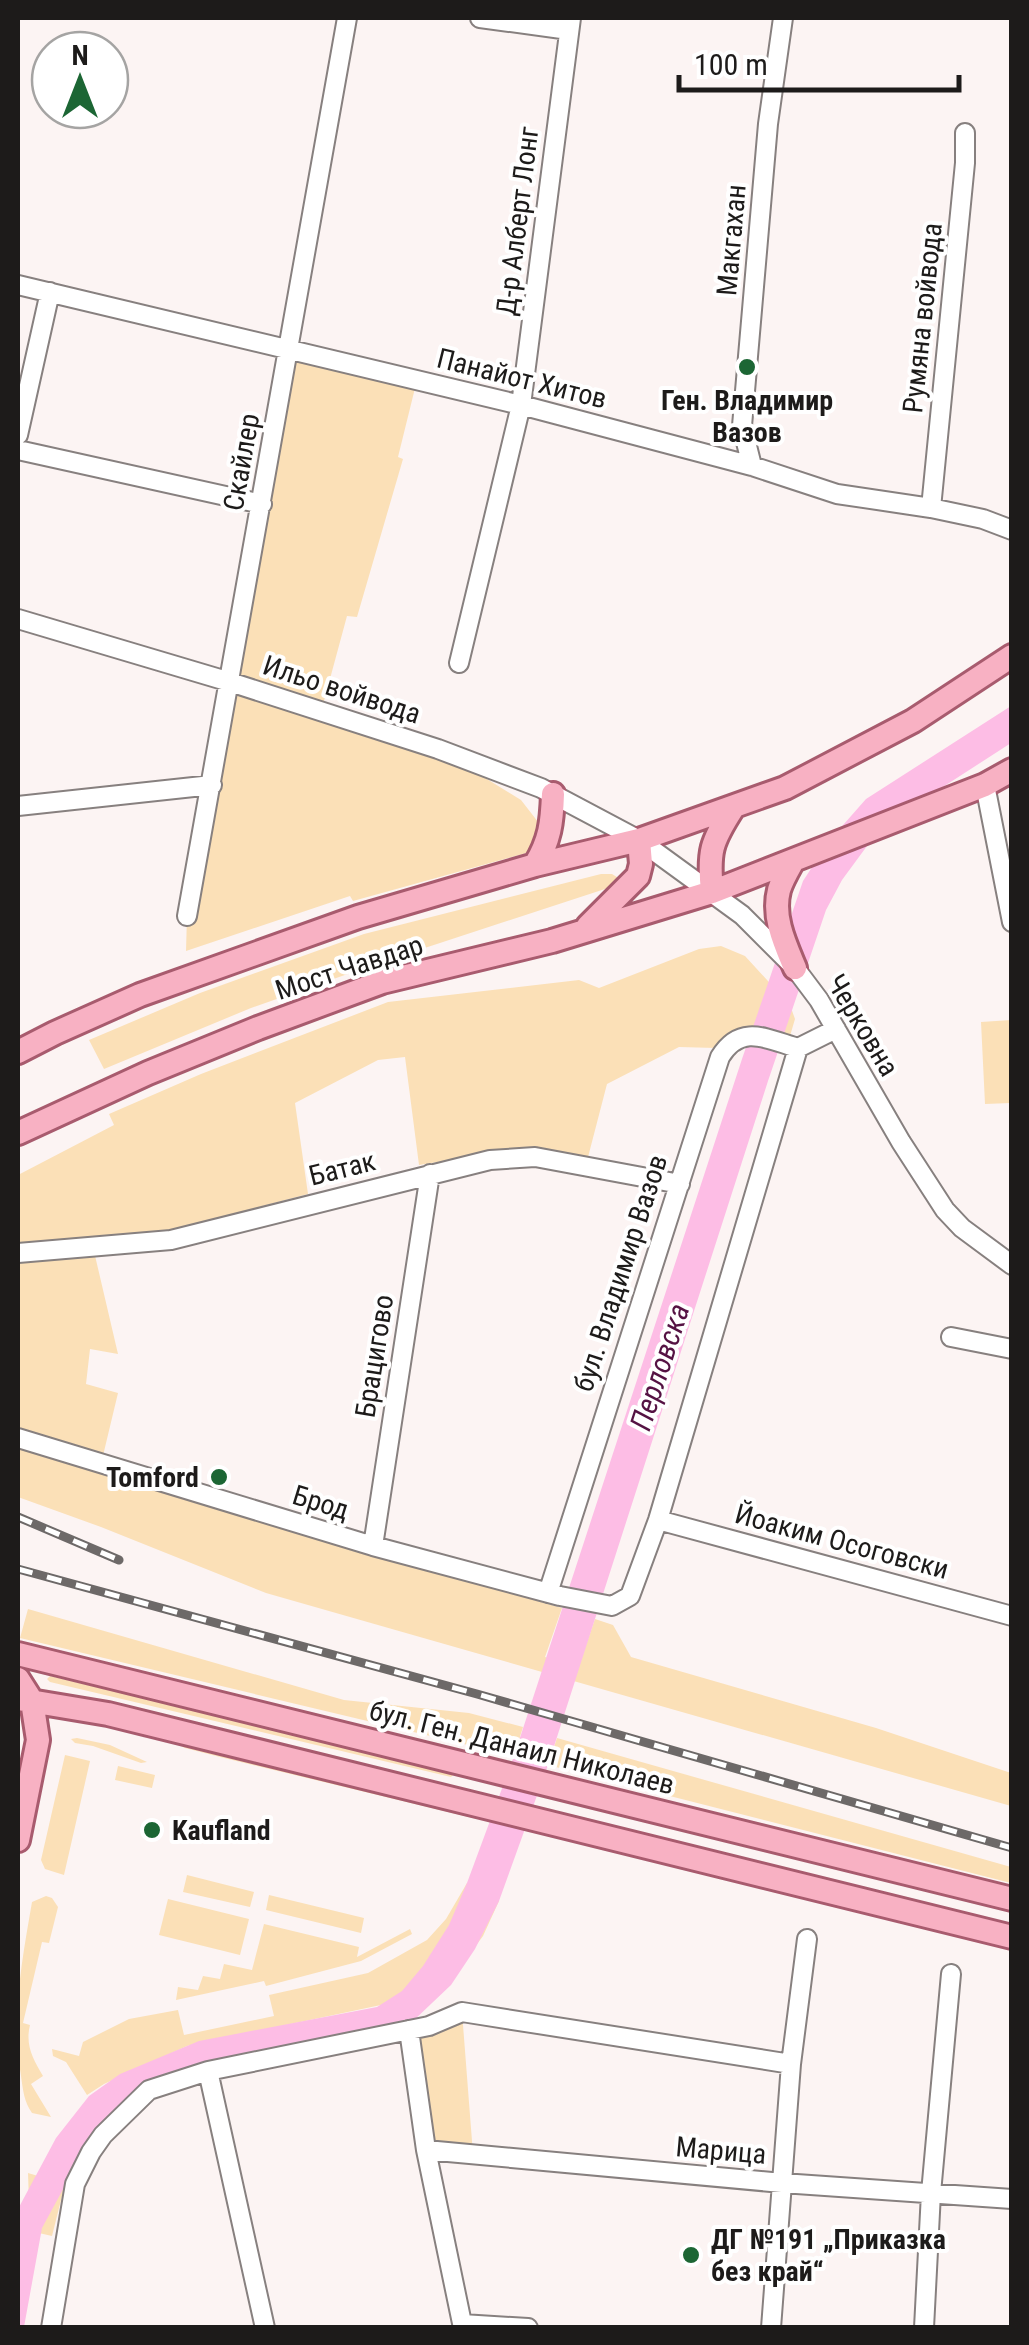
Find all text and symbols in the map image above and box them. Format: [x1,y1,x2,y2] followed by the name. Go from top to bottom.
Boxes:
[30,30,130,130] north arrow
[679,30,959,92] scale bar
[71,39,89,72] text: N
[694,47,768,82] text: 100 m
[490,125,545,317] street label: Д-р Алберт Лонг
[710,183,753,297] street label: Макгахан
[896,221,949,415] street label: Румяна войвода
[433,341,610,416] street label: Панайот Хитов
[736,356,758,378] marker: Ген. Владимир Вазов
[661,384,833,449] place label: Ген. Владимир Вазов
[217,411,266,513] street label: Скайлер
[259,648,425,730] street label: Ильо войвода
[271,928,427,1007] street label: Мост Чавдар
[819,968,906,1082] street label: Черковна
[306,1144,379,1193] street label: Батак
[567,1151,674,1396] street label: бул. Владимир Вазов
[349,1292,400,1420] street label: Брацигово
[623,1299,696,1435] water label: Перловска
[106,1461,199,1494] place label: Tomford
[208,1466,230,1488] marker: Tomford
[289,1478,353,1527] street label: Брод
[731,1497,952,1586] street label: Йоаким Осоговски
[366,1694,678,1801] street label: бул. Ген. Данаил Николаев
[172,1814,271,1847] place label: Kaufland
[141,1819,163,1841] marker: Kaufland
[674,2130,768,2171] street label: Марица
[711,2223,946,2288] place label: ДГ №191 „Приказка без край“
[680,2244,702,2266] marker: ДГ №191 „Приказка без край“

